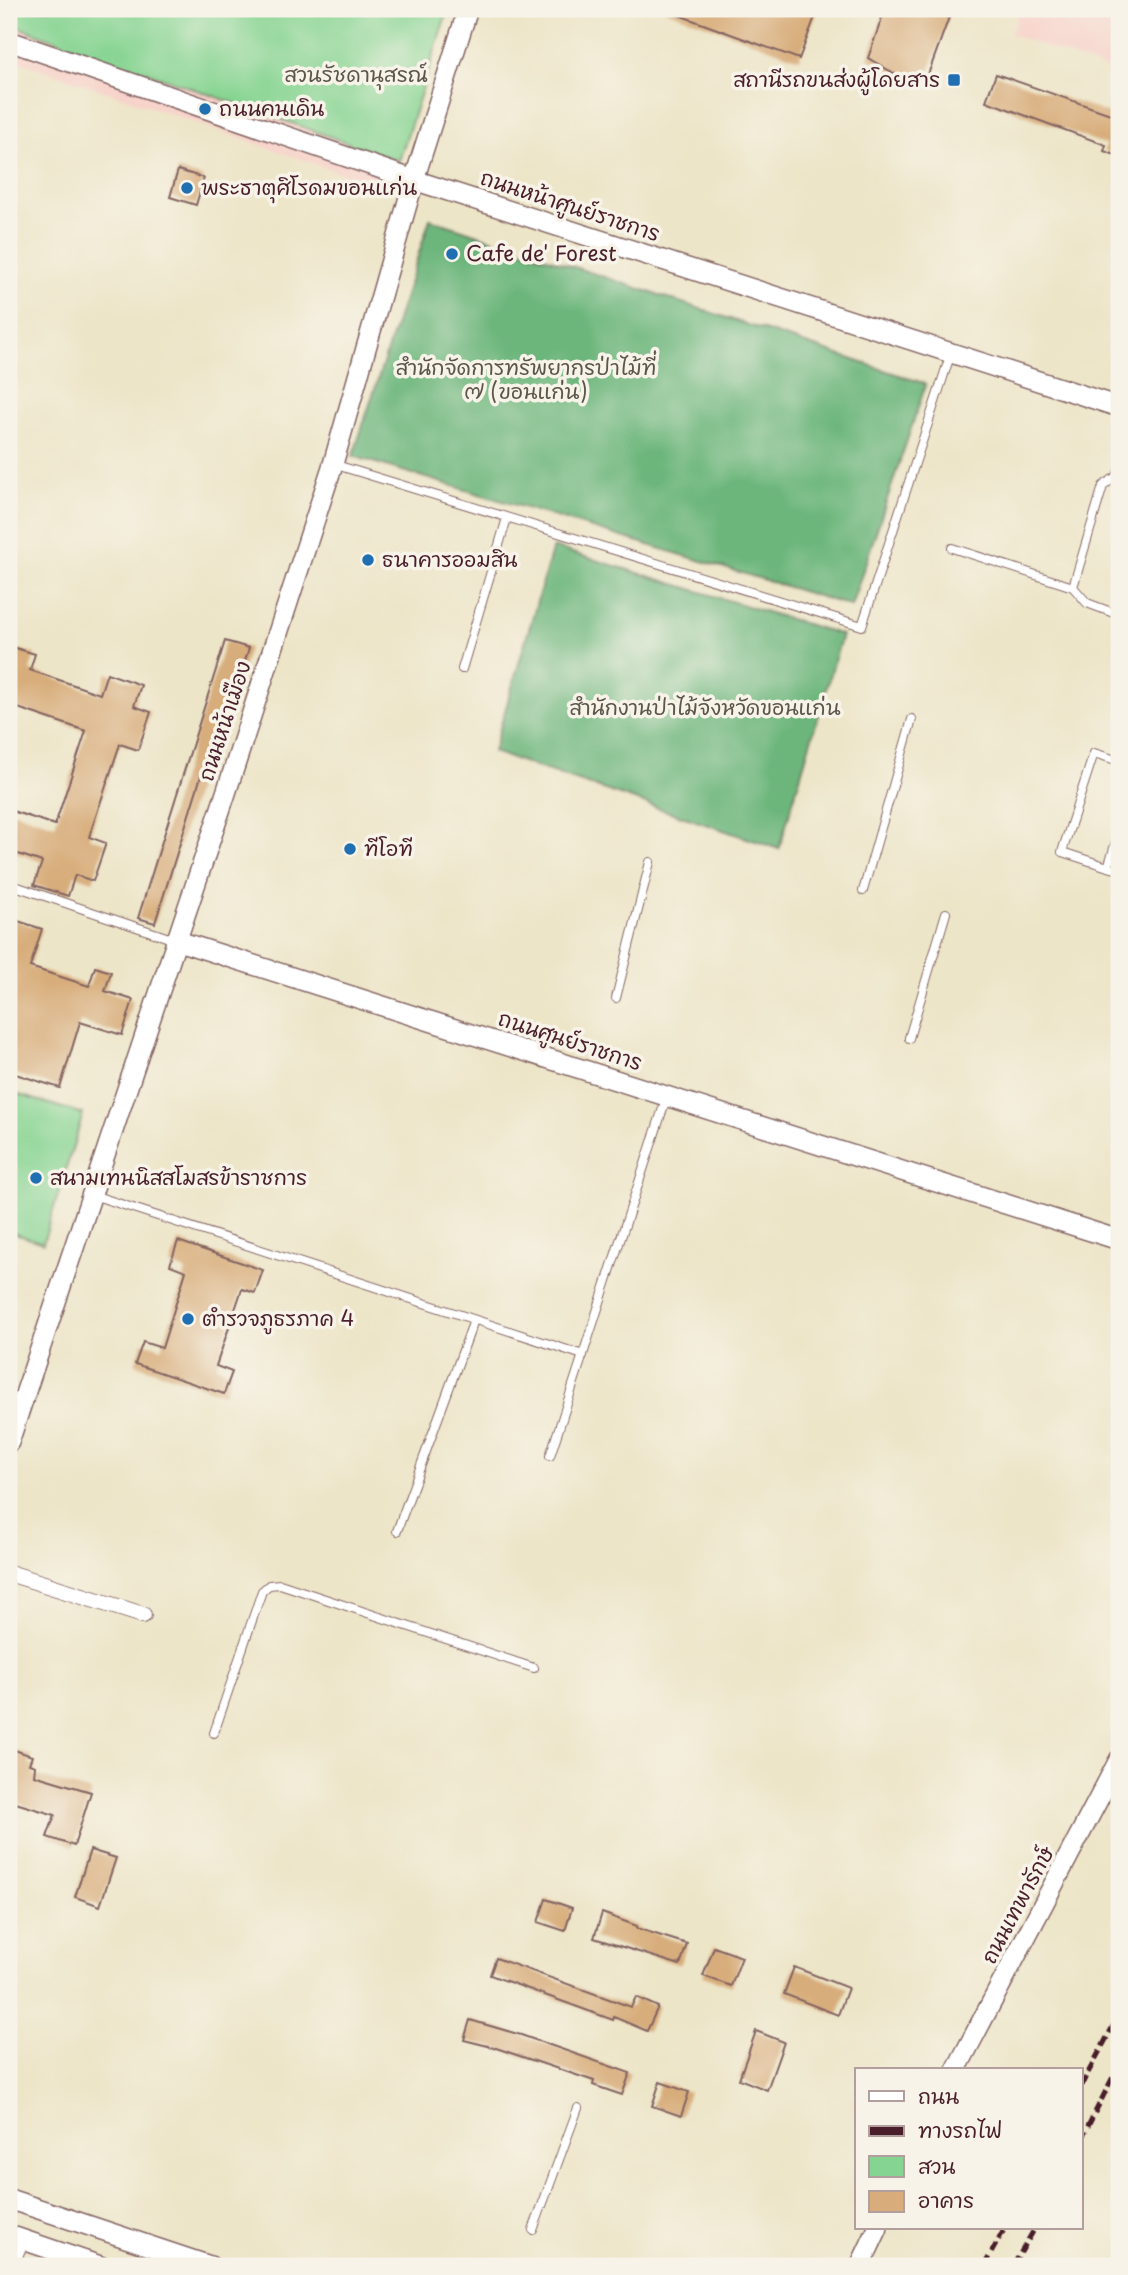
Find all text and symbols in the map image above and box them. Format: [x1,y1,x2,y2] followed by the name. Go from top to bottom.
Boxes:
[284,57,428,91] park label: สวนรัชดานุสรณ์
[733,62,940,96] place label: สถานีรถขนส่งผู้โดยสาร
[946,72,962,88] marker: สถานีรถขนส่งผู้โดยสาร
[219,91,324,123] place label: ถนนคนเดิน
[197,101,213,117] marker: ถนนคนเดิน
[476,160,664,250] street label: ถนนหน้าศูนย์ราชการ
[201,170,417,204] place label: พระธาตุศิโรดมขอนแก่น
[179,180,195,196] marker: พระธาตุศิโรดมขอนแก่น
[466,236,617,268] place label: Cafe de' Forest
[444,246,460,262] marker: Cafe de' Forest
[396,350,656,406] park label: สำนักจัดการทรัพยากรป่าไม้ที่ ๗ (ขอนแก่น)
[382,542,518,574] place label: ธนาคารออมสิน
[360,552,376,568] marker: ธนาคารออมสิน
[189,656,258,785] street label: ถนนหน้าเมือง
[569,690,841,722] park label: สำนักงานป่าไม้จังหวัดขอนแก่น
[364,831,413,863] place label: ทีโอที
[342,841,358,857] marker: ทีโอที
[494,1001,647,1079] street label: ถนนศูนย์ราชการ
[50,1160,307,1192] place label: สนามเทนนิสสโมสรข้าราชการ
[28,1170,44,1186] marker: สนามเทนนิสสโมสรข้าราชการ
[202,1301,354,1335] place label: ตำรวจภูธรภาค 4
[180,1311,196,1327] marker: ตำรวจภูธรภาค 4
[972,1839,1061,1969] street label: ถนนเทพารักษ์
[855,2068,1082,2230] legend
[918,2079,959,2111] text: ถนน
[918,2113,1003,2145] text: ทางรถไฟ
[918,2149,955,2181] text: สวน
[918,2183,974,2215] text: อาคาร

